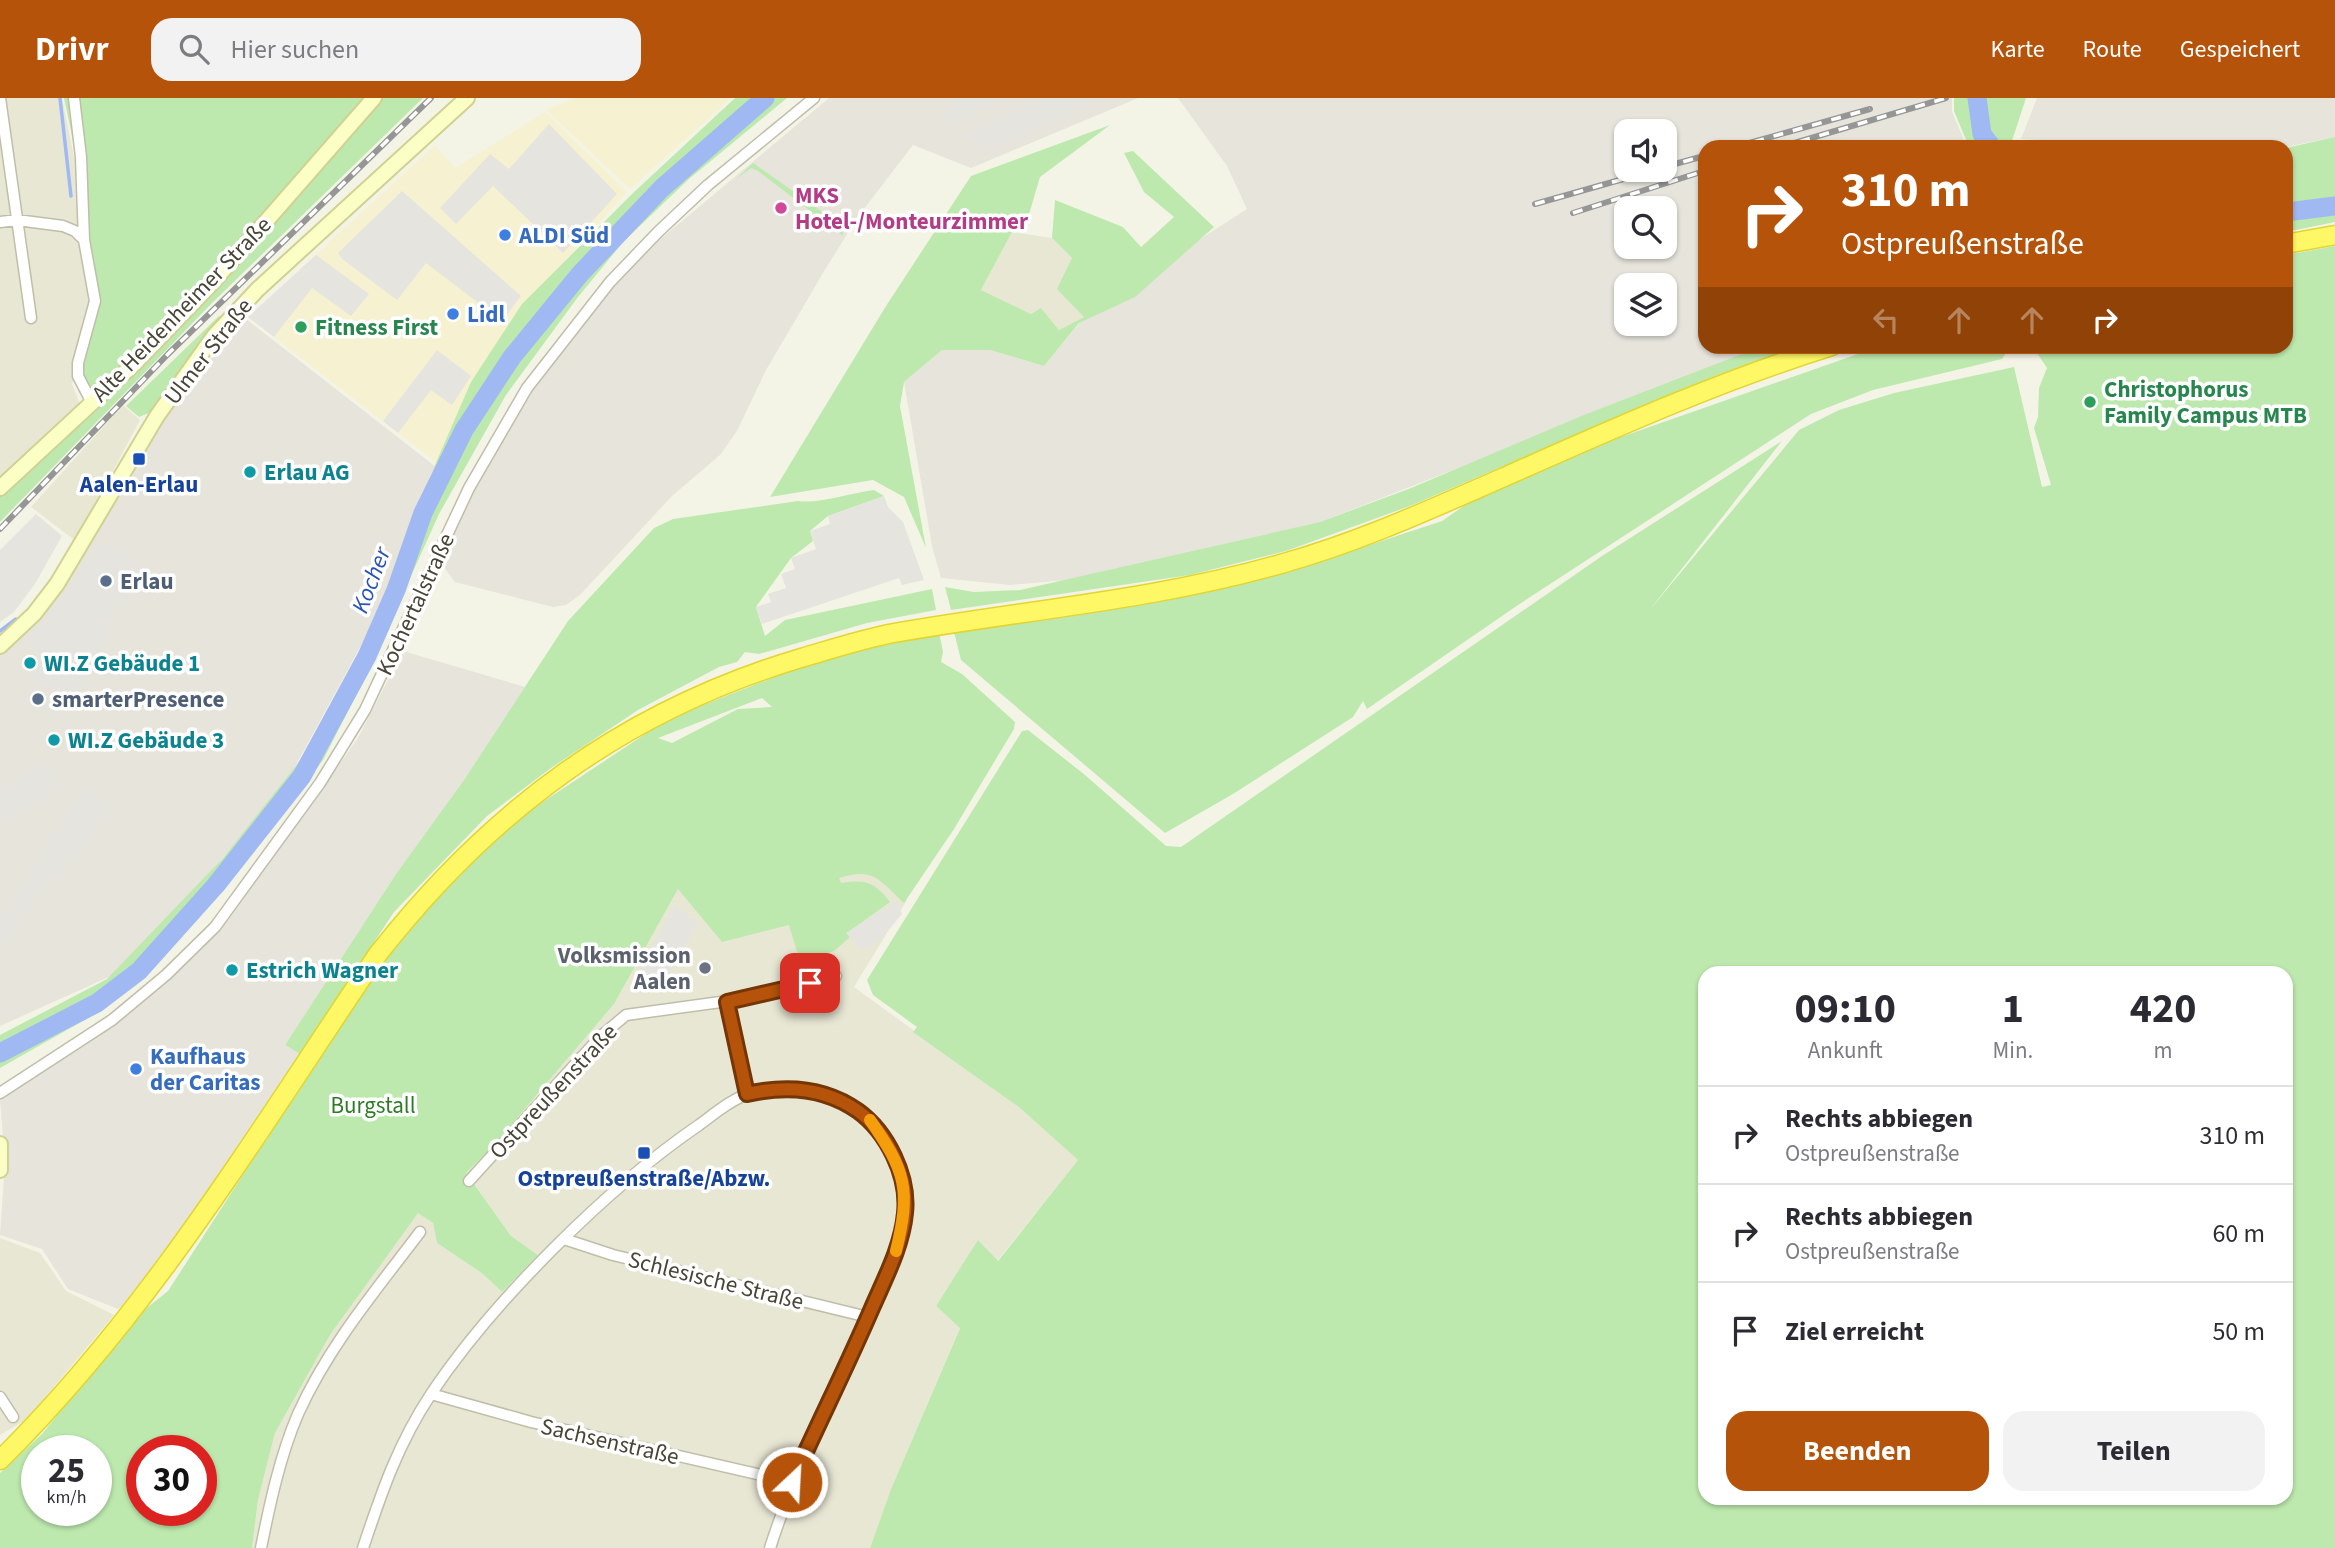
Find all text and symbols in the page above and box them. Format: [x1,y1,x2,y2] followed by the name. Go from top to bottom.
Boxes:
[151,18,641,81] search box
[35,26,109,73] text: Drivr
[175,30,213,68] icon: search
[231,31,359,68] text: Hier suchen
[1991,32,2045,67] text: Karte
[2083,32,2142,67] text: Route
[2180,32,2300,67] text: Gespeichert
[1614,119,1677,336] map controls
[1614,119,1677,182] button: sound
[1841,156,1970,226] text: 310 m
[1726,168,1817,259] icon: right
[795,179,1029,238] place label: MKS Hotel-/Monteurzimmer
[1614,196,1677,259] button: search
[773,200,789,216] marker: MKS Hotel-/Monteurzimmer
[84,209,279,409] street label: Alte Heidenheimer Straße
[518,219,609,252] place label: ALDI Süd
[1841,221,2084,267] text: Ostpreußenstraße
[497,227,513,243] marker: ALDI Süd
[1614,273,1677,336] button: layers
[156,291,260,411] street label: Ulmer Straße
[467,298,505,331] place label: Lidl
[1867,301,1905,339] icon: left
[1940,301,1978,339] icon: ahead
[2013,301,2051,339] icon: ahead
[2086,301,2124,339] icon: right
[445,306,461,322] marker: Lidl
[315,311,438,344] place label: Fitness First
[293,319,309,335] marker: Fitness First
[2104,373,2307,432] place label: Christophorus Family Campus MTB
[2082,394,2098,410] marker: Christophorus Family Campus MTB
[131,451,147,467] marker: Aalen-Erlau
[264,456,350,489] place label: Erlau AG
[242,464,258,480] marker: Erlau AG
[79,468,198,501] place label: Aalen-Erlau
[368,528,463,681] street label: Kochertalstraße
[343,540,401,618] water label: Kocher
[120,565,174,598] place label: Erlau
[98,573,114,589] marker: Erlau
[44,647,200,680] place label: WI.Z Gebäude 1
[22,655,38,671] marker: WI.Z Gebäude 1
[52,683,225,716] place label: smarterPresence
[30,691,46,707] marker: smarterPresence
[68,724,224,757] place label: WI.Z Gebäude 3
[46,732,62,748] marker: WI.Z Gebäude 3
[557,939,691,998] place label: Volksmission Aalen
[780,953,840,1013] pin
[246,954,399,987] place label: Estrich Wagner
[697,960,713,976] marker: Volksmission Aalen
[224,962,240,978] marker: Estrich Wagner
[791,964,829,1002] icon: arrive
[1795,979,1896,1039] text: 09:10
[2002,979,2024,1039] text: 1
[2130,979,2196,1039] text: 420
[482,1016,625,1166] street label: Ostpreußenstraße
[1808,1034,1883,1067] text: Ankunft
[1993,1034,2033,1067] text: Min.
[2154,1034,2173,1067] text: m
[150,1040,261,1099] place label: Kaufhaus der Caritas
[128,1061,144,1077] marker: Kaufhaus der Caritas
[330,1089,416,1122] park label: Burgstall
[1785,1100,1973,1137] text: Rechts abbiegen
[1726,1116,1764,1154] icon: right
[2199,1117,2265,1154] text: 310 m
[1785,1137,1960,1170] text: Ostpreußenstraße
[636,1145,652,1161] marker: Ostpreußenstraße/Abzw.
[518,1162,770,1195] place label: Ostpreußenstraße/Abzw.
[1785,1198,1973,1235] text: Rechts abbiegen
[1726,1214,1764,1252] icon: right
[2212,1215,2265,1252] text: 60 m
[1785,1235,1960,1268] text: Ostpreußenstraße
[625,1243,807,1318] street label: Schlesische Straße
[1726,1312,1764,1350] icon: arrive
[1785,1313,1924,1350] text: Ziel erreicht
[2212,1313,2265,1350] text: 50 m
[537,1410,682,1473] street label: Sachsenstraße
[1726,1411,1989,1491] button: Beenden
[2003,1411,2265,1491] button: Teilen
[126,1435,217,1526] speed limit sign: 30
[755,1445,829,1519] position arrow
[48,1446,85,1496] text: 25
[47,1485,86,1510] text: km/h

